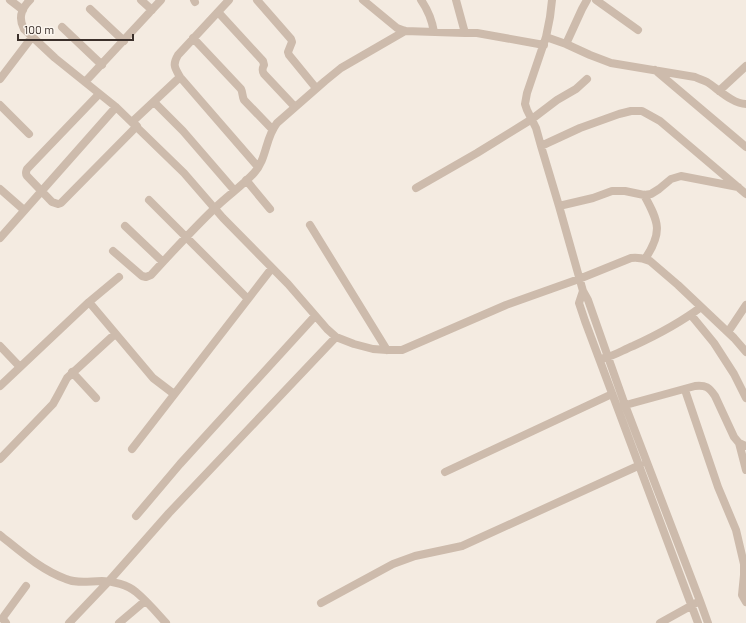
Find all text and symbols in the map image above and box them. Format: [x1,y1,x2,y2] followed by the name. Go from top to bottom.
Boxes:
[18,16,133,42] scale bar
[24,22,54,36] text: 100 m

